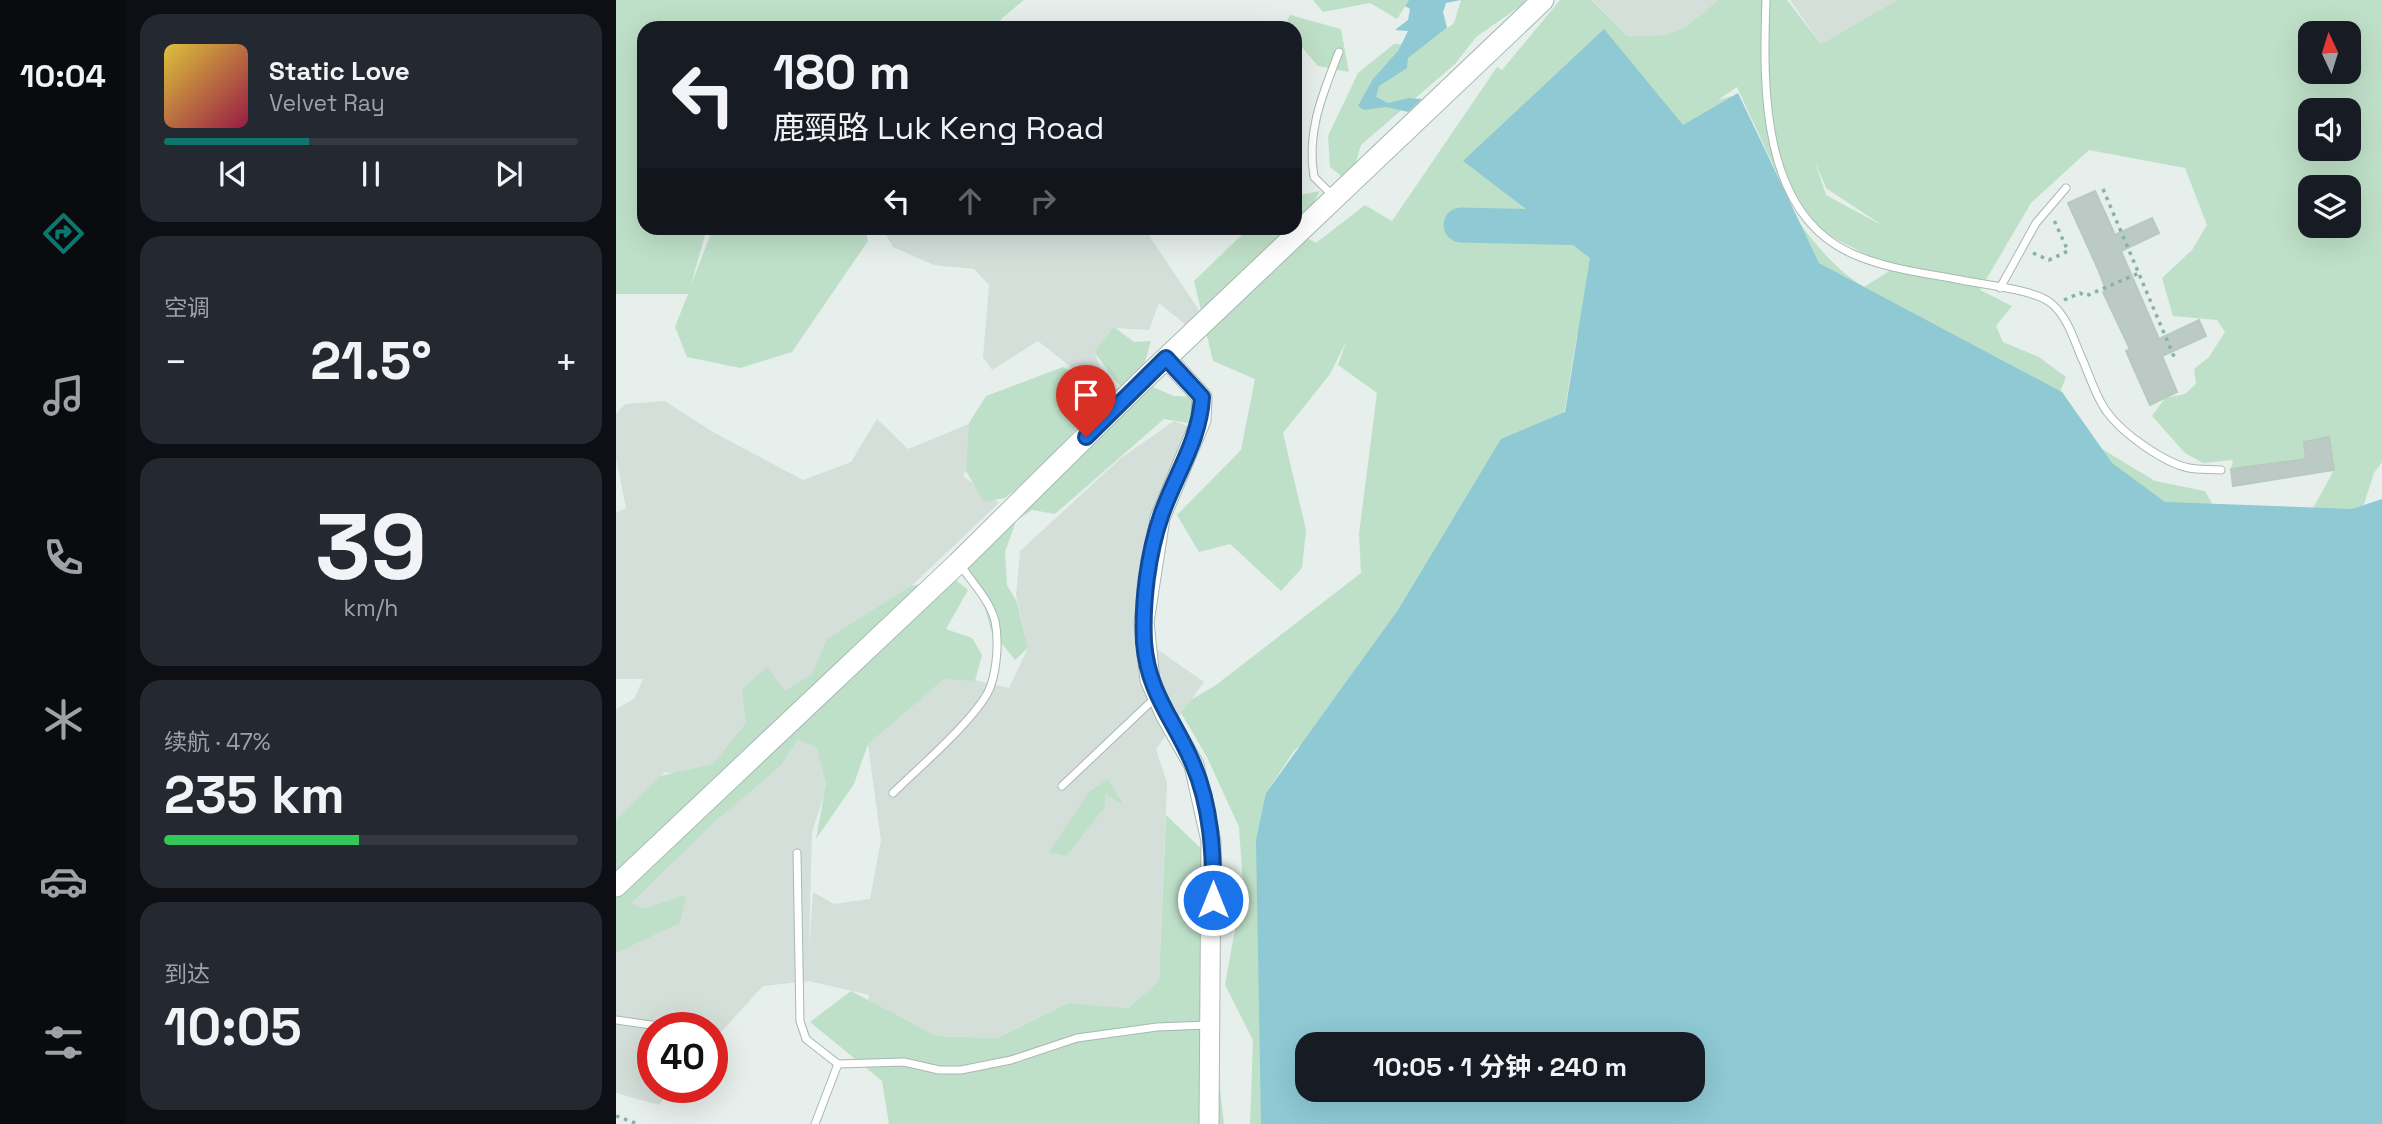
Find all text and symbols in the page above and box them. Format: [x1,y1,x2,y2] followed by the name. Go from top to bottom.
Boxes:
[2298,21,2361,84] north arrow
[2298,21,2361,238] map controls
[773,41,911,103] text: 180 m
[658,49,749,140] icon: left
[269,54,410,88] text: Static Love
[20,56,106,96] text: 10:04
[269,88,385,118] text: Velvet Ray
[2298,98,2361,161] button: sound
[773,108,1104,148] text: 鹿頸路 Luk Keng Road
[214,155,252,193] icon: previous
[352,155,390,193] icon: pause
[490,155,528,193] icon: next
[2298,175,2361,238] button: layers
[878,182,916,220] icon: left
[951,182,989,220] icon: ahead
[1024,182,1062,220] icon: right
[39,209,88,258] icon: directions
[164,293,210,323] text: 空调
[310,328,432,394] text: 21.5°
[164,338,188,386] text: −
[554,338,578,386] text: +
[1056,365,1116,437] pin
[39,371,88,420] icon: music
[1067,376,1105,414] icon: arrive
[315,489,427,606] text: 39
[39,533,88,582] icon: phone
[344,593,398,623] text: km/h
[39,695,88,744] icon: climate
[164,727,271,757] text: 续航 · 47%
[164,762,345,828] text: 235 km
[39,857,88,906] icon: car
[1176,863,1250,937] position arrow
[164,959,210,989] text: 到达
[164,994,302,1060] text: 10:05
[637,1012,728,1103] speed limit sign: 40
[39,1018,88,1067] icon: filters
[1373,1050,1627,1084] text: 10:05 · 1 分钟 · 240 m

